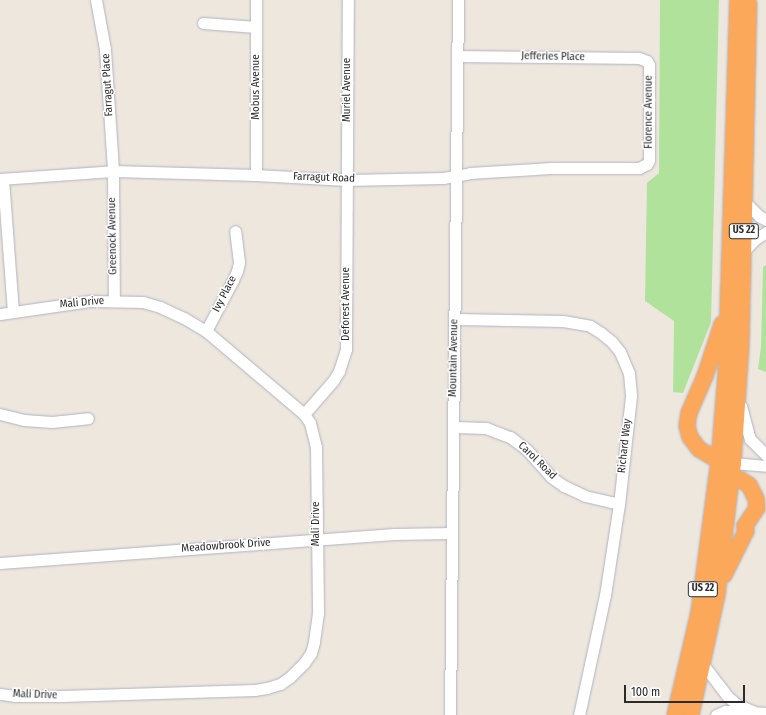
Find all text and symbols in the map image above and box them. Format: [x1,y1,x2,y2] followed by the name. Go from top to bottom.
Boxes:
[521,50,585,64] street label: Jefferies Place
[100,53,116,117] street label: Farragut Place
[249,54,263,120] street label: Mobus Avenue
[340,58,354,122] street label: Muriel Avenue
[642,75,656,149] street label: Florence Avenue
[293,170,355,186] street label: Farragut Road
[106,197,120,275] street label: Greenock Avenue
[728,223,760,239] road number: US 22
[339,267,353,341] street label: Deforest Avenue
[210,274,240,314] street label: Ivy Place
[59,294,105,312] street label: Mali Drive
[447,319,461,397] street label: Mountain Avenue
[616,418,634,474] street label: Richard Way
[515,439,559,483] street label: Carol Road
[309,502,323,546] street label: Mali Drive
[181,536,271,556] street label: Meadowbrook Drive
[687,581,719,597] road number: US 22
[626,677,747,703] scale bar
[631,685,660,699] text: 100 m
[12,688,58,702] street label: Mali Drive

